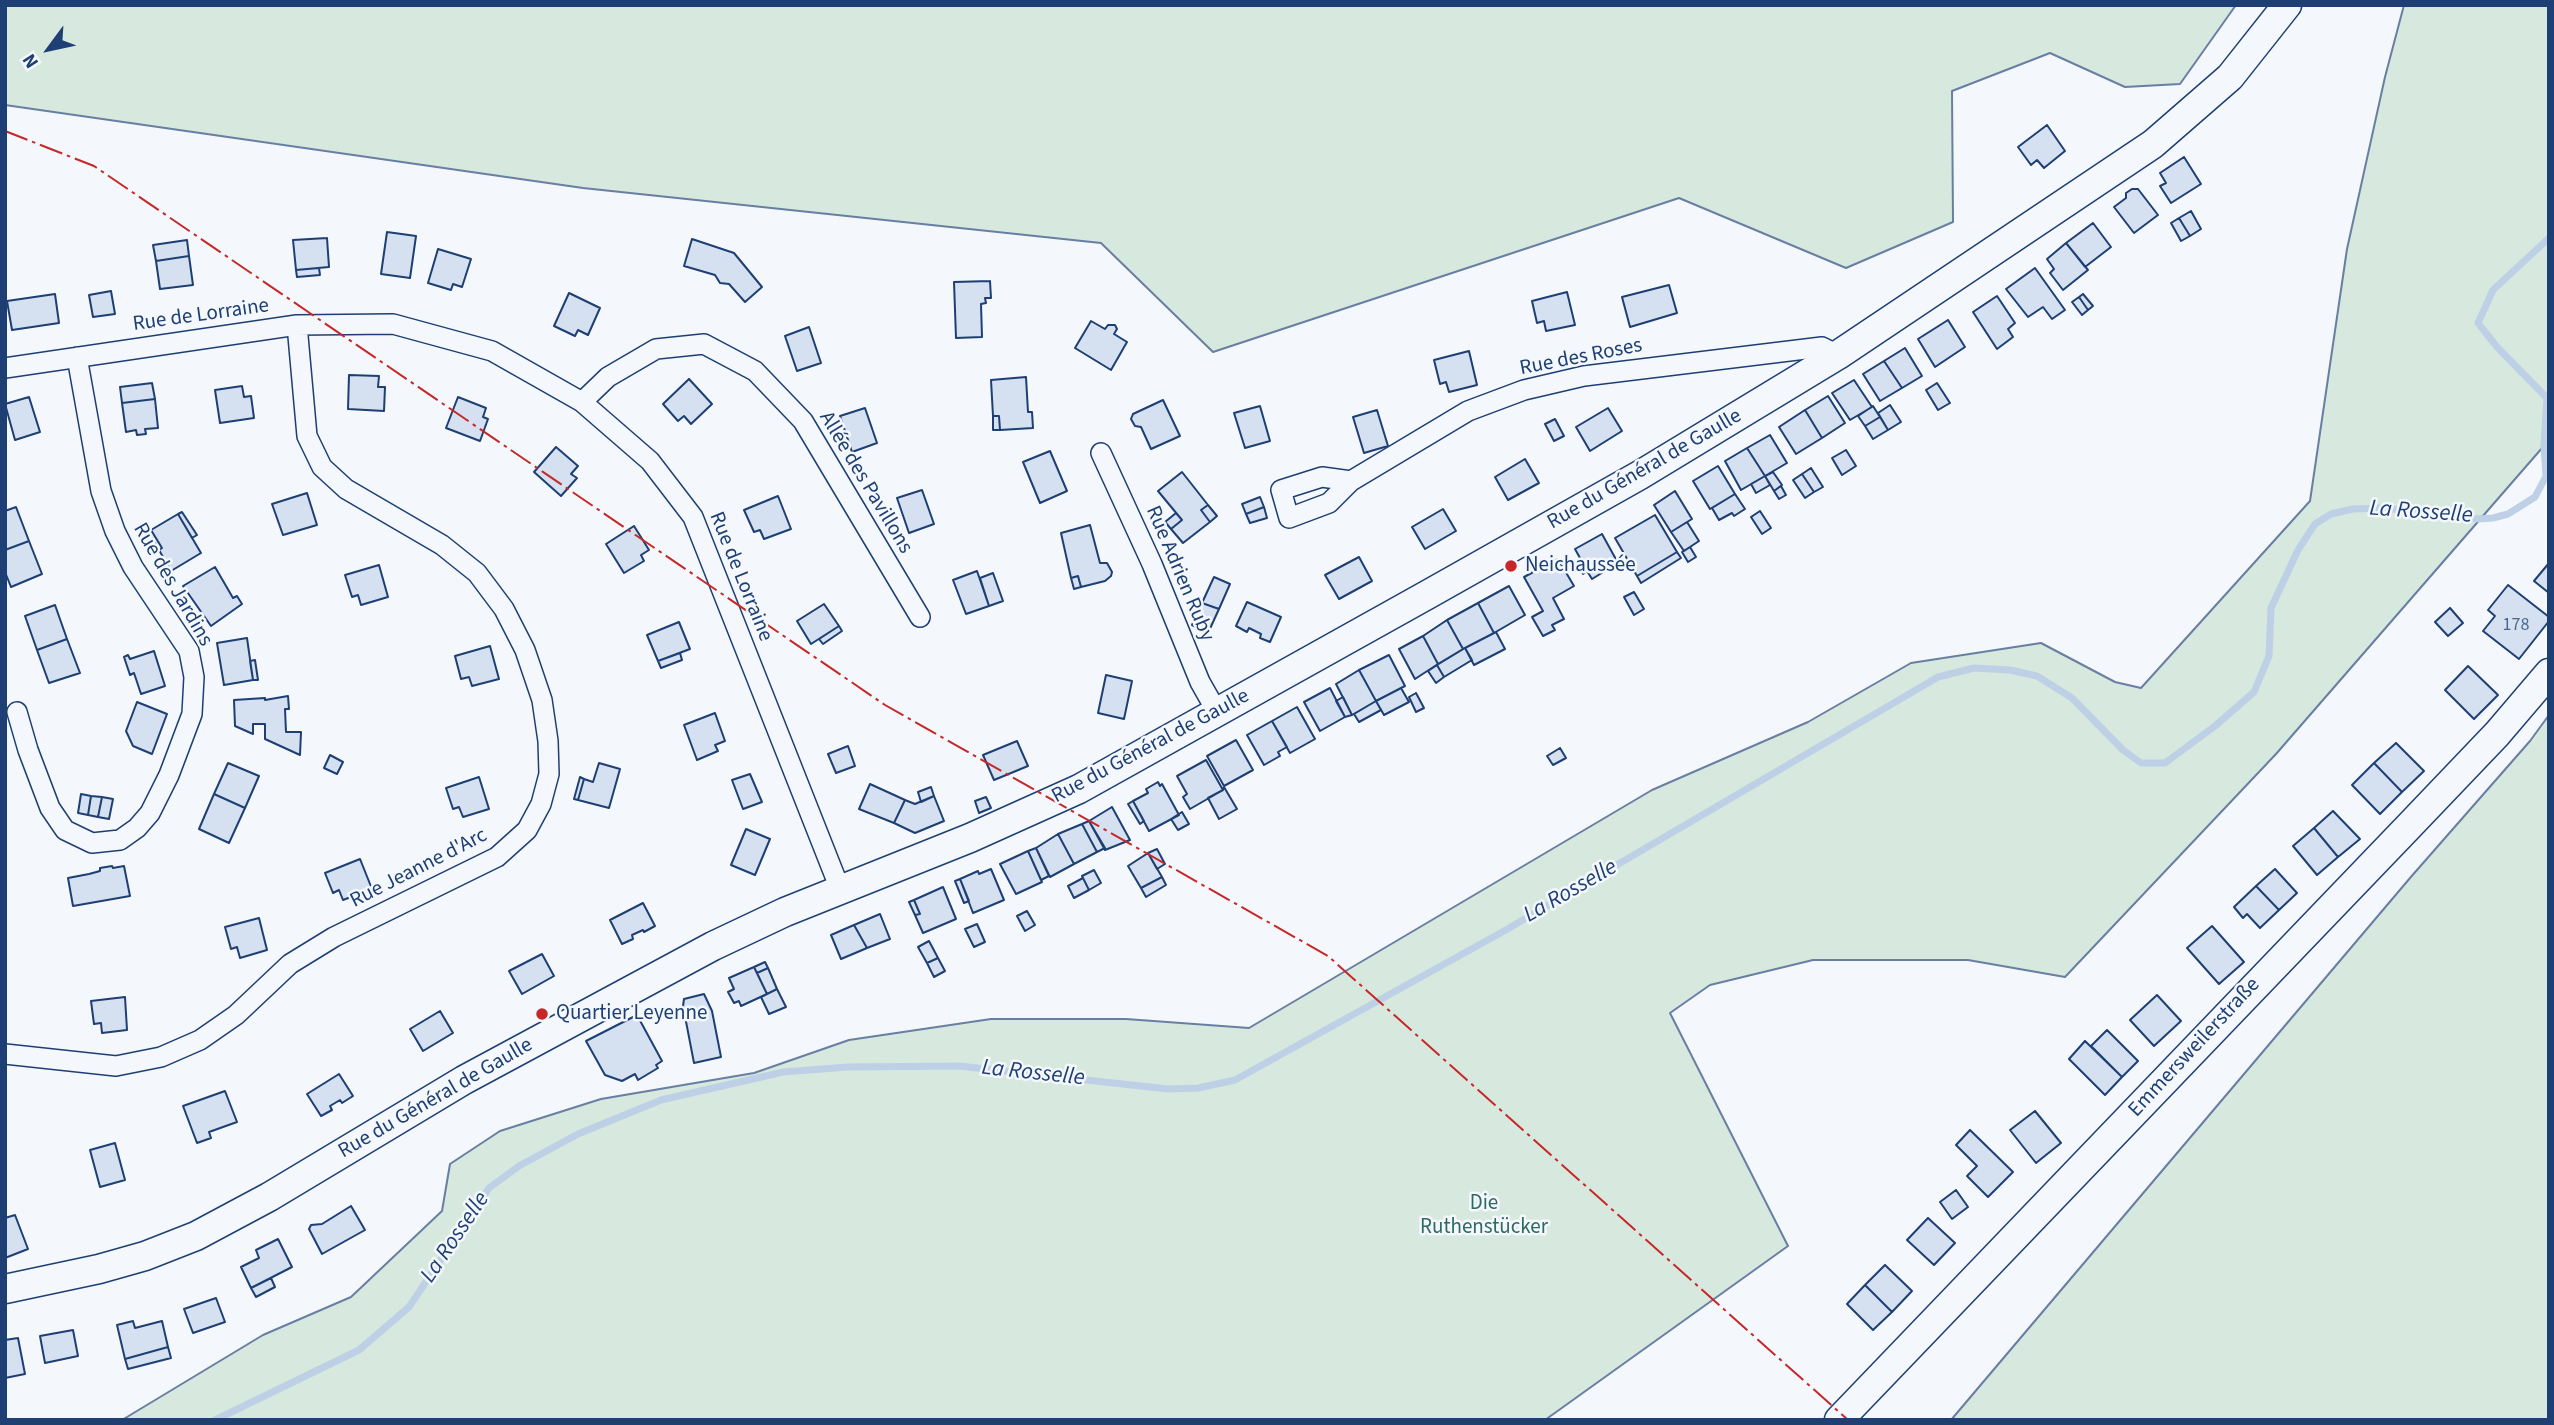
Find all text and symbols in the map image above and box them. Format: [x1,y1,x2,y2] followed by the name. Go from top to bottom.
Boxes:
[14,14,84,84] north arrow
[16,48,46,73] text: N
[131,294,271,338] street label: Rue de Lorraine
[1518,334,1644,382] street label: Rue des Roses
[1544,404,1746,536] street label: Rue du Général de Gaulle
[813,407,917,559] street label: Allée des Pavillons
[2368,496,2474,530] water label: La Rosselle
[1139,503,1219,645] street label: Rue Adrien Ruby
[703,509,777,645] street label: Rue de Lorraine
[127,519,217,651] street label: Rue des Jardins
[1525,553,1636,579] place label: Neichaussée
[1503,558,1519,574] marker: Neichaussée
[2503,615,2529,637] house number: 178
[1048,684,1254,810] street label: Rue du Général de Gaulle
[346,824,492,914] street label: Rue Jeanne d'Arc
[1519,854,1623,930] water label: La Rosselle
[2124,973,2266,1123] street label: Emmersweilerstraße
[556,1001,707,1027] place label: Quartier Leyenne
[534,1006,550,1022] marker: Quartier Leyenne
[335,1033,537,1165] street label: Rue du Général de Gaulle
[980,1055,1086,1093] water label: La Rosselle
[416,1187,496,1289] water label: La Rosselle
[1420,1191,1548,1241] park label: Die Ruthenstücker

